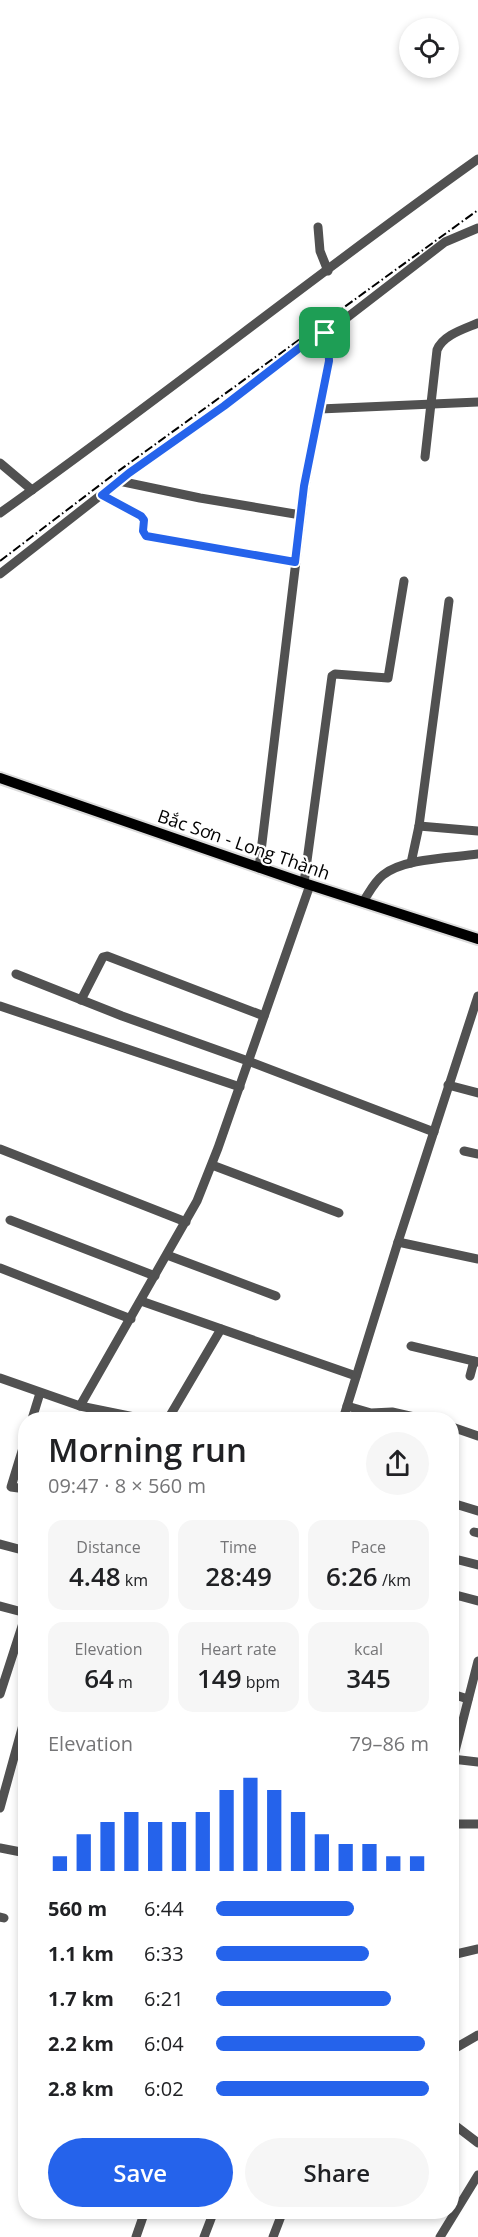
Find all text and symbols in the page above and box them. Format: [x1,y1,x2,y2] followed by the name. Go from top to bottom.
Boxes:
[399,18,459,78] map controls
[399,18,459,78] button: locate
[299,307,350,358] pin
[308,316,341,349] icon: arrive
[155,803,333,885] street label: Bắc Sơn - Long Thành
[48,1427,247,1472] text: Morning run
[366,1432,429,1495] button: share
[48,1472,206,1499] text: 09:47 · 8 × 560 m
[76,1536,141,1558] text: Distance
[220,1536,257,1558] text: Time
[351,1536,386,1558] text: Pace
[69,1558,121,1594] text: 4.48
[205,1558,272,1594] text: 28:49
[326,1558,378,1594] text: 6:26
[121,1569,148,1591] text: km
[378,1569,411,1591] text: /km
[75,1638,142,1660] text: Elevation
[200,1638,277,1660] text: Heart rate
[354,1638,383,1660] text: kcal
[84,1660,114,1696] text: 64
[197,1660,242,1696] text: 149
[346,1660,391,1696] text: 345
[114,1671,133,1693] text: m
[242,1671,280,1693] text: bpm
[48,1730,133,1757] text: Elevation
[350,1730,429,1757] text: 79–86 m
[48,1895,107,1922] text: 560 m
[144,1895,184,1922] text: 6:44
[48,1940,114,1967] text: 1.1 km
[144,1940,184,1967] text: 6:33
[48,1985,114,2012] text: 1.7 km
[144,1985,184,2012] text: 6:21
[48,2030,114,2057] text: 2.2 km
[144,2030,184,2057] text: 6:04
[48,2075,114,2102] text: 2.8 km
[144,2075,184,2102] text: 6:02
[48,2138,233,2207] button: Save
[245,2138,429,2207] button: Share

